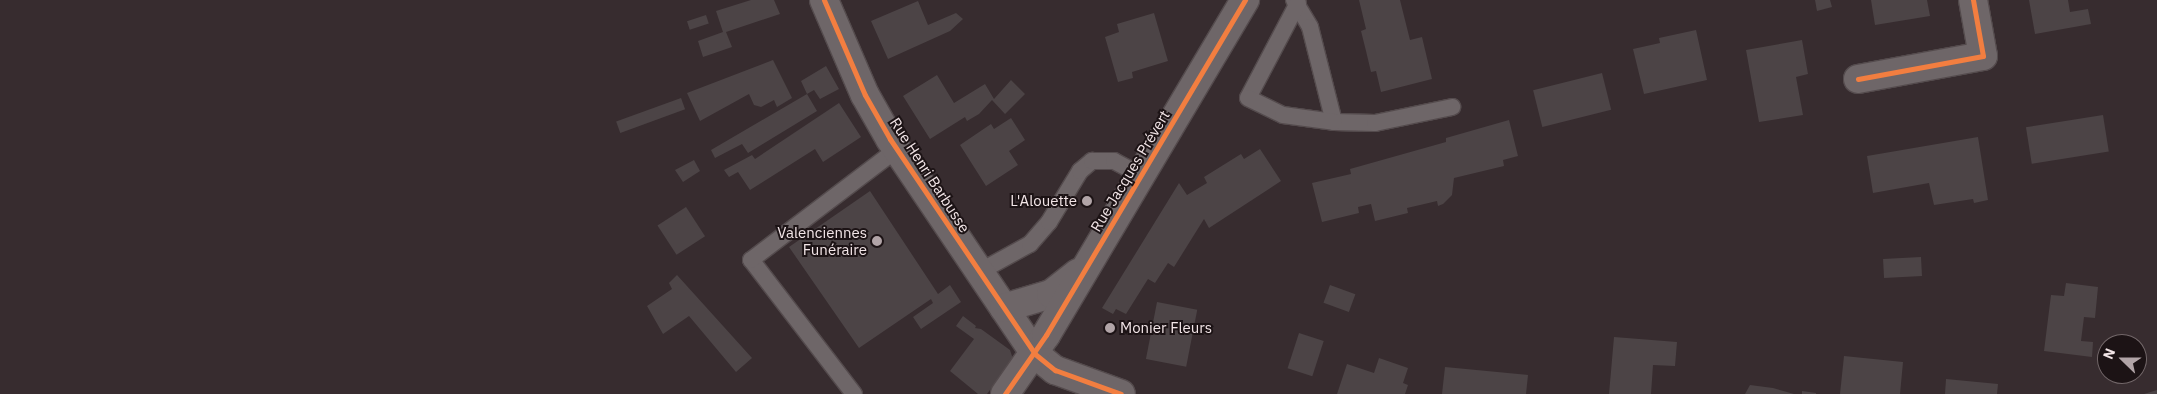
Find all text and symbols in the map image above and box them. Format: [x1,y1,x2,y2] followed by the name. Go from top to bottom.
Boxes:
[1087,107,1173,235] street label: Rue Jacques Prévert
[886,114,974,236] street label: Rue Henri Barbusse
[1010,192,1077,210] place label: L'Alouette
[1081,195,1093,207] marker: L'Alouette
[777,223,867,258] place label: Valenciennes Funéraire
[871,235,883,247] marker: Valenciennes Funéraire
[1120,319,1212,337] place label: Monier Fleurs
[1104,322,1116,334] marker: Monier Fleurs
[2097,334,2147,384] north arrow
[2099,346,2119,362] text: N

